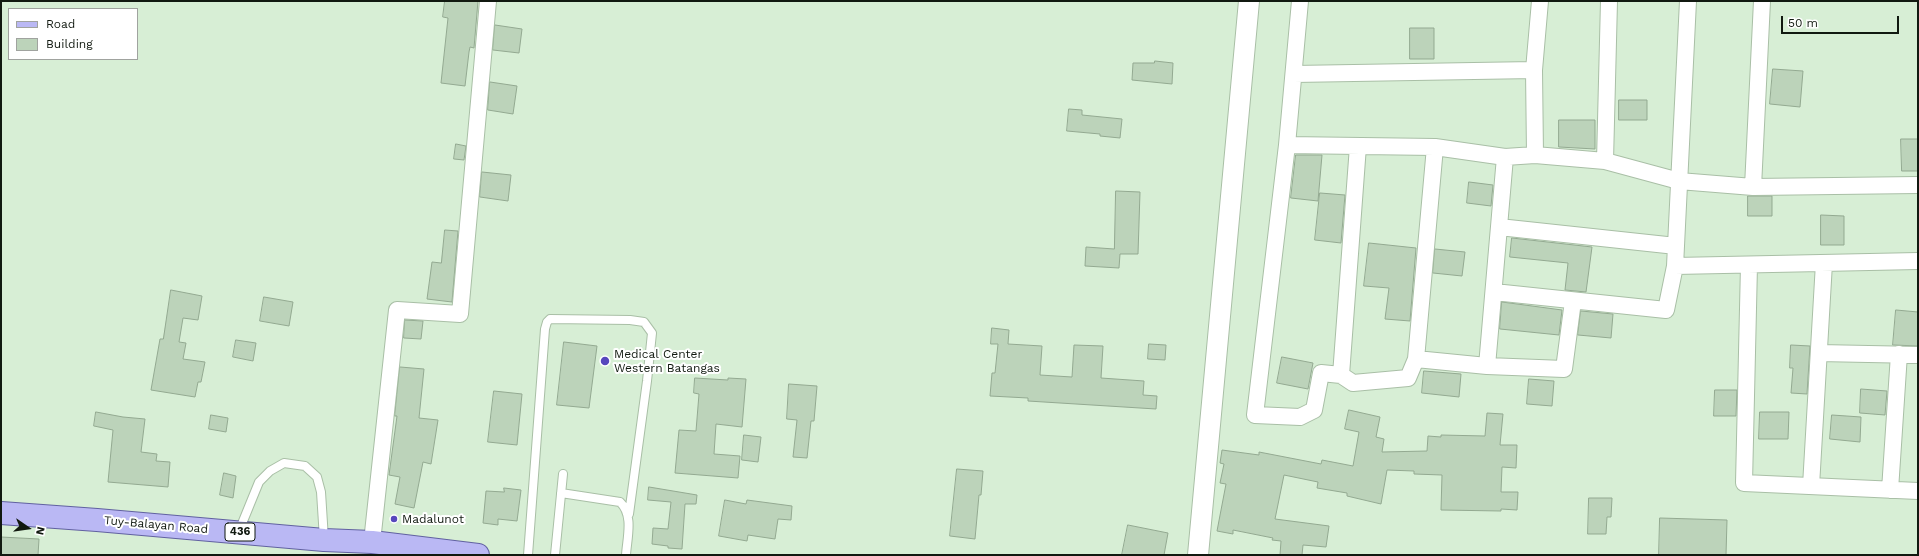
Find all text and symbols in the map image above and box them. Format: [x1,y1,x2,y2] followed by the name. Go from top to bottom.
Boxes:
[8,8,138,60] legend
[1783,8,1901,34] scale bar
[1788,16,1818,30] text: 50 m
[46,17,75,31] text: Road
[46,37,93,51] text: Building
[614,347,720,375] place label: Medical Center Western Batangas
[599,355,611,367] marker: Medical Center Western Batangas
[8,508,48,548] north arrow
[402,512,464,526] place label: Madalunot
[103,513,209,537] street label: Tuy-Balayan Road
[389,514,399,524] marker: Madalunot
[225,523,255,541] road number: 436
[33,525,47,536] text: N

